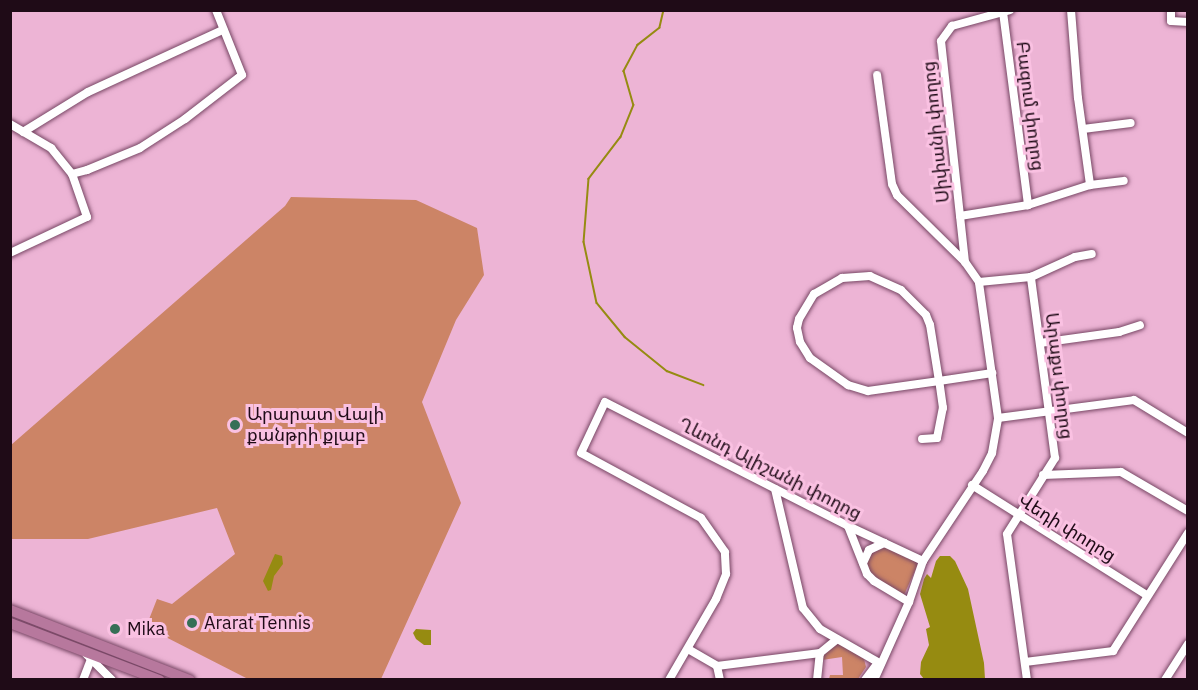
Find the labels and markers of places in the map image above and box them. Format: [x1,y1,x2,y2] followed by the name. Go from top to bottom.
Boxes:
[247,404,384,446] place label: Արարատ Վալի քանթրի քլաբ
[228,418,242,432] marker: Արարատ Վալի քանթրի քլաբ
[204,612,311,634] place label: Ararat Tennis
[185,616,199,630] marker: Ararat Tennis
[127,618,165,640] place label: Mika
[108,622,122,636] marker: Mika

